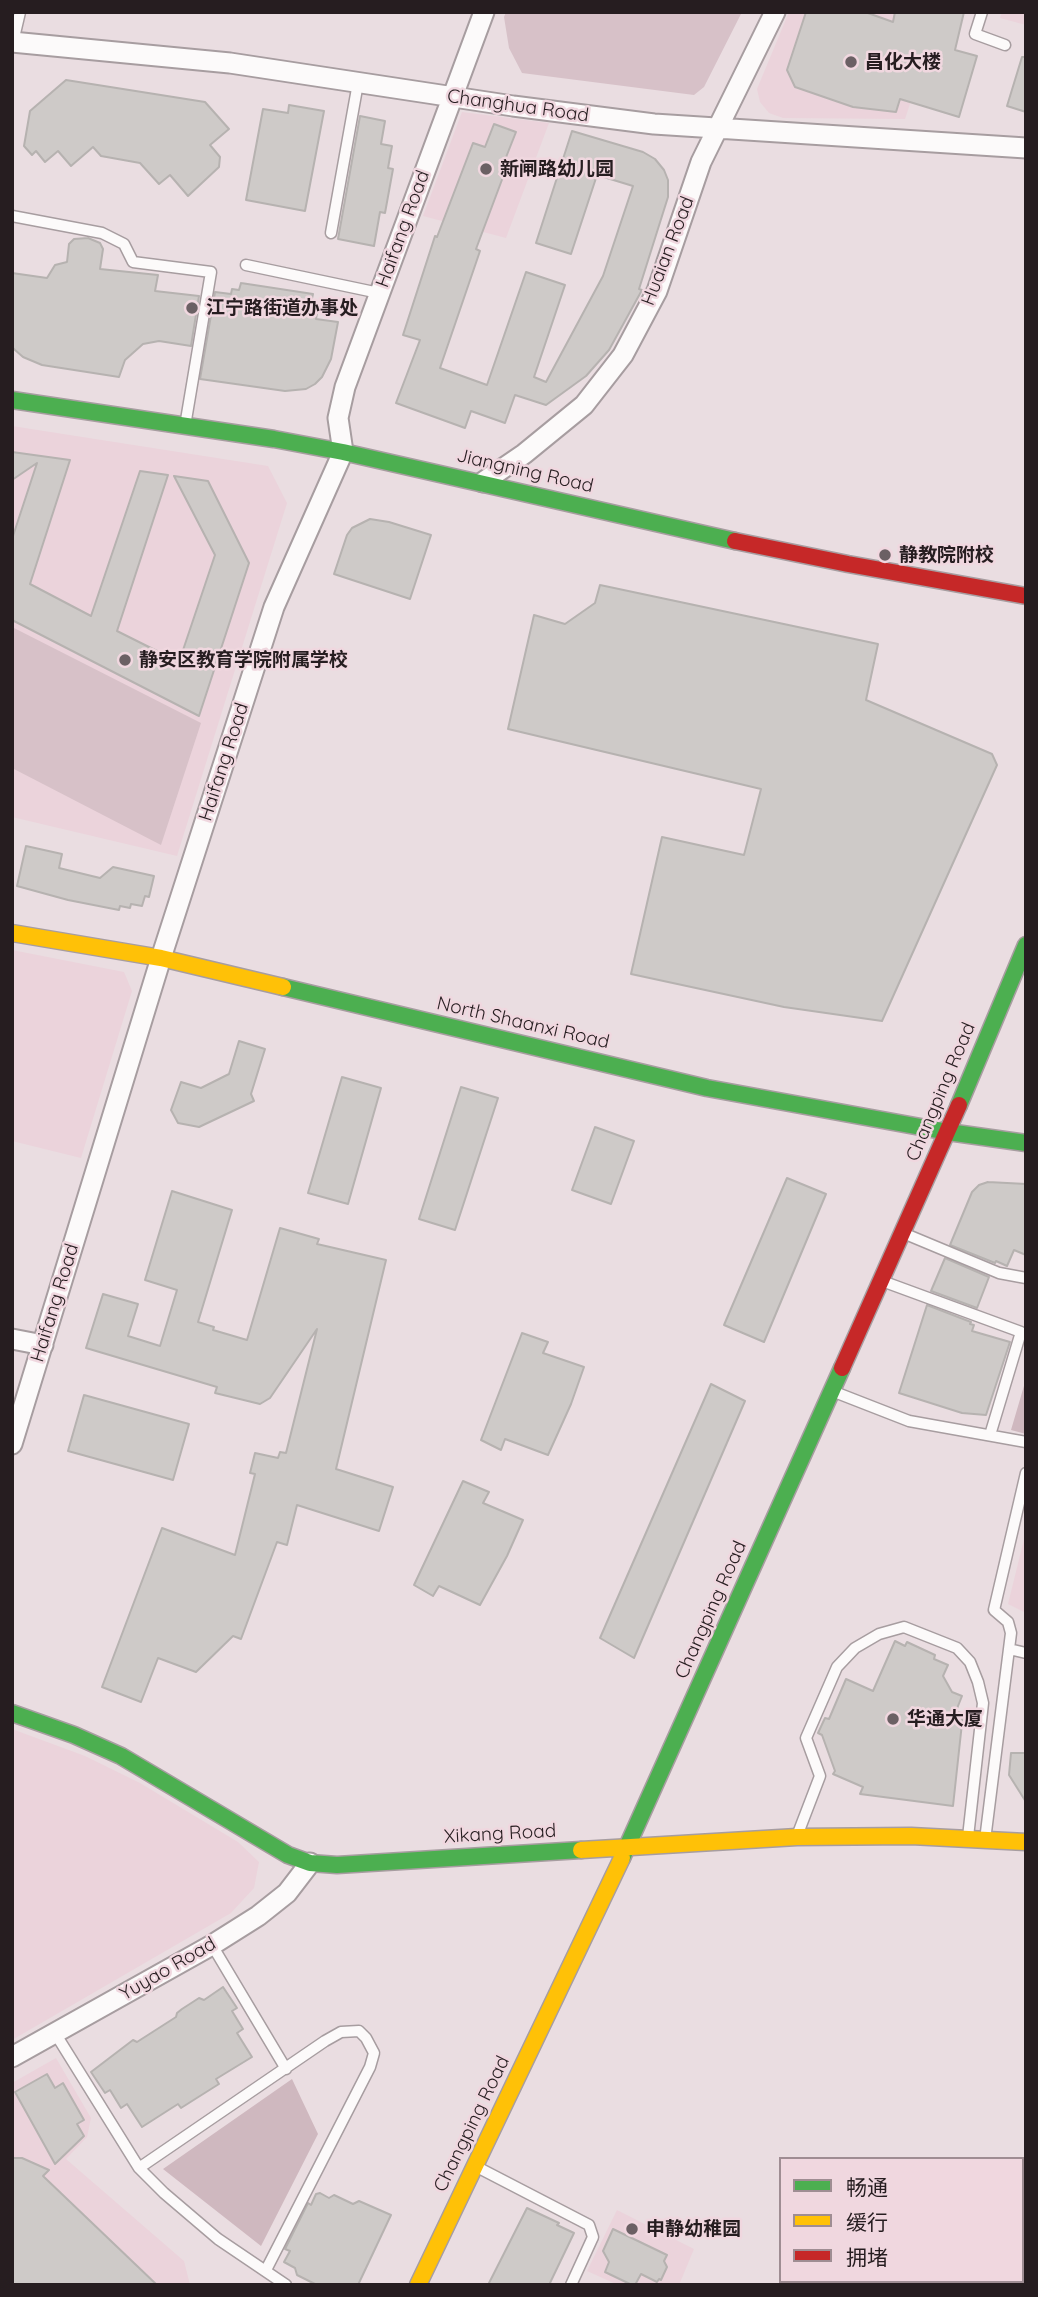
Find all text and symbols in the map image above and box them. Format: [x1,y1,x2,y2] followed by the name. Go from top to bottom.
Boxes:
[865,51,941,73] place label: 昌化大楼
[843,54,859,70] marker: 昌化大楼
[446,85,590,127] street label: Changhua Road
[500,158,614,180] place label: 新闸路幼儿园
[478,161,494,177] marker: 新闸路幼儿园
[371,167,435,291] street label: Haifang Road
[637,193,699,309] street label: Huaian Road
[206,297,358,319] place label: 江宁路街道办事处
[184,300,200,316] marker: 江宁路街道办事处
[454,444,596,498] street label: Jiangning Road
[899,544,994,566] place label: 静教院附校
[877,547,893,563] marker: 静教院附校
[139,649,348,671] place label: 静安区教育学院附属学校
[117,652,133,668] marker: 静安区教育学院附属学校
[194,700,254,824] street label: Haifang Road
[435,992,611,1054] street label: North Shaanxi Road
[902,1019,980,1165] street label: Changping Road
[26,1241,84,1365] street label: Haifang Road
[670,1538,752,1682] street label: Changping Road
[907,1708,983,1730] place label: 华通大厦
[885,1711,901,1727] marker: 华通大厦
[443,1820,557,1848] street label: Xikang Road
[116,1932,220,2006] street label: Yuyao Road
[429,2052,515,2196] street label: Changping Road
[779,2157,1024,2283] legend
[846,2174,888,2200] text: 畅通
[846,2209,888,2235] text: 缓行
[646,2218,741,2240] place label: 申静幼稚园
[624,2221,640,2237] marker: 申静幼稚园
[846,2244,888,2270] text: 拥堵

